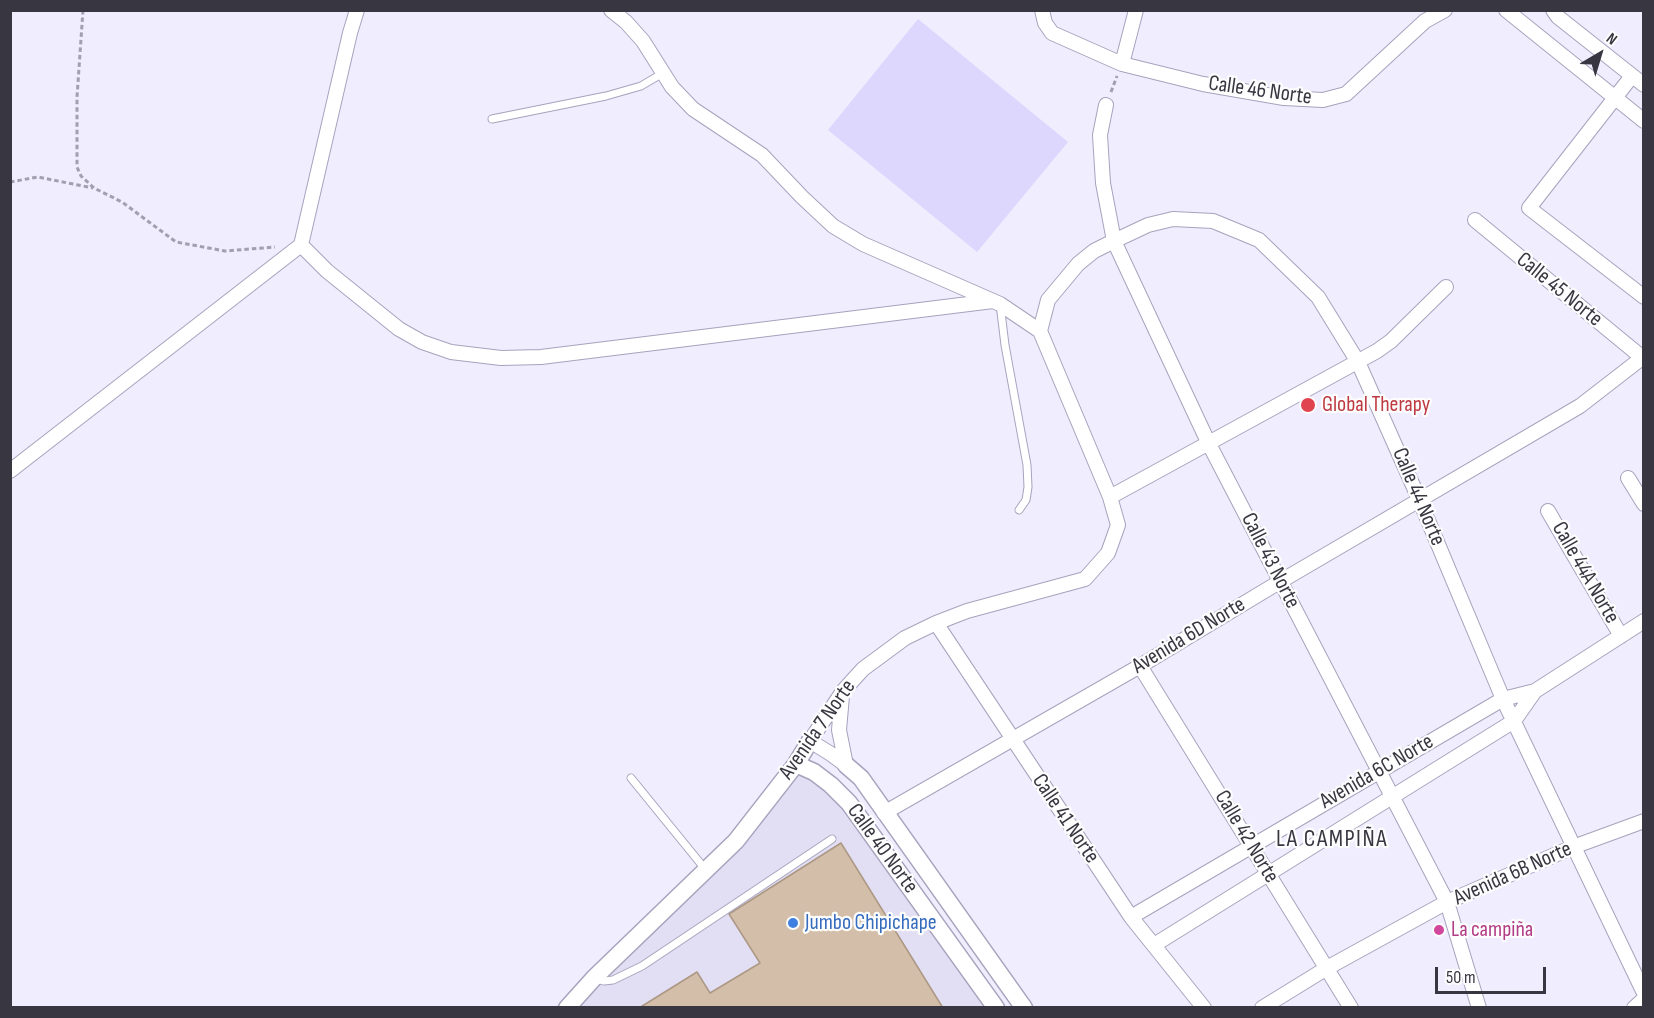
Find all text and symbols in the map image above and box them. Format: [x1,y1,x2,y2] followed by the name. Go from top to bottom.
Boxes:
[1570,24,1630,84] north arrow
[1602,29,1621,50] text: N
[1207,71,1313,111] street label: Calle 46 Norte
[1511,247,1607,333] street label: Calle 45 Norte
[1322,392,1430,418] place label: Global Therapy
[1299,396,1317,414] marker: Global Therapy
[1386,444,1450,550] street label: Calle 44 Norte
[1235,509,1305,613] street label: Calle 43 Norte
[1545,517,1625,629] street label: Calle 44A Norte
[1128,592,1250,680] street label: Avenida 6D Norte
[774,675,862,785] street label: Avenida 7 Norte
[1315,729,1439,815] street label: Avenida 6C Norte
[1026,769,1104,869] street label: Calle 41 Norte
[1208,786,1284,888] street label: Calle 42 Norte
[841,799,923,899] street label: Calle 40 Norte
[1276,826,1388,854] district label: LA CAMPIÑA
[1450,836,1576,912] street label: Avenida 6B Norte
[805,910,937,936] place label: Jumbo Chipichape
[786,916,800,930] marker: Jumbo Chipichape
[1451,917,1533,943] place label: La campiña
[1432,923,1446,937] marker: La campiña
[1438,955,1549,993] scale bar
[1446,967,1476,988] text: 50 m

